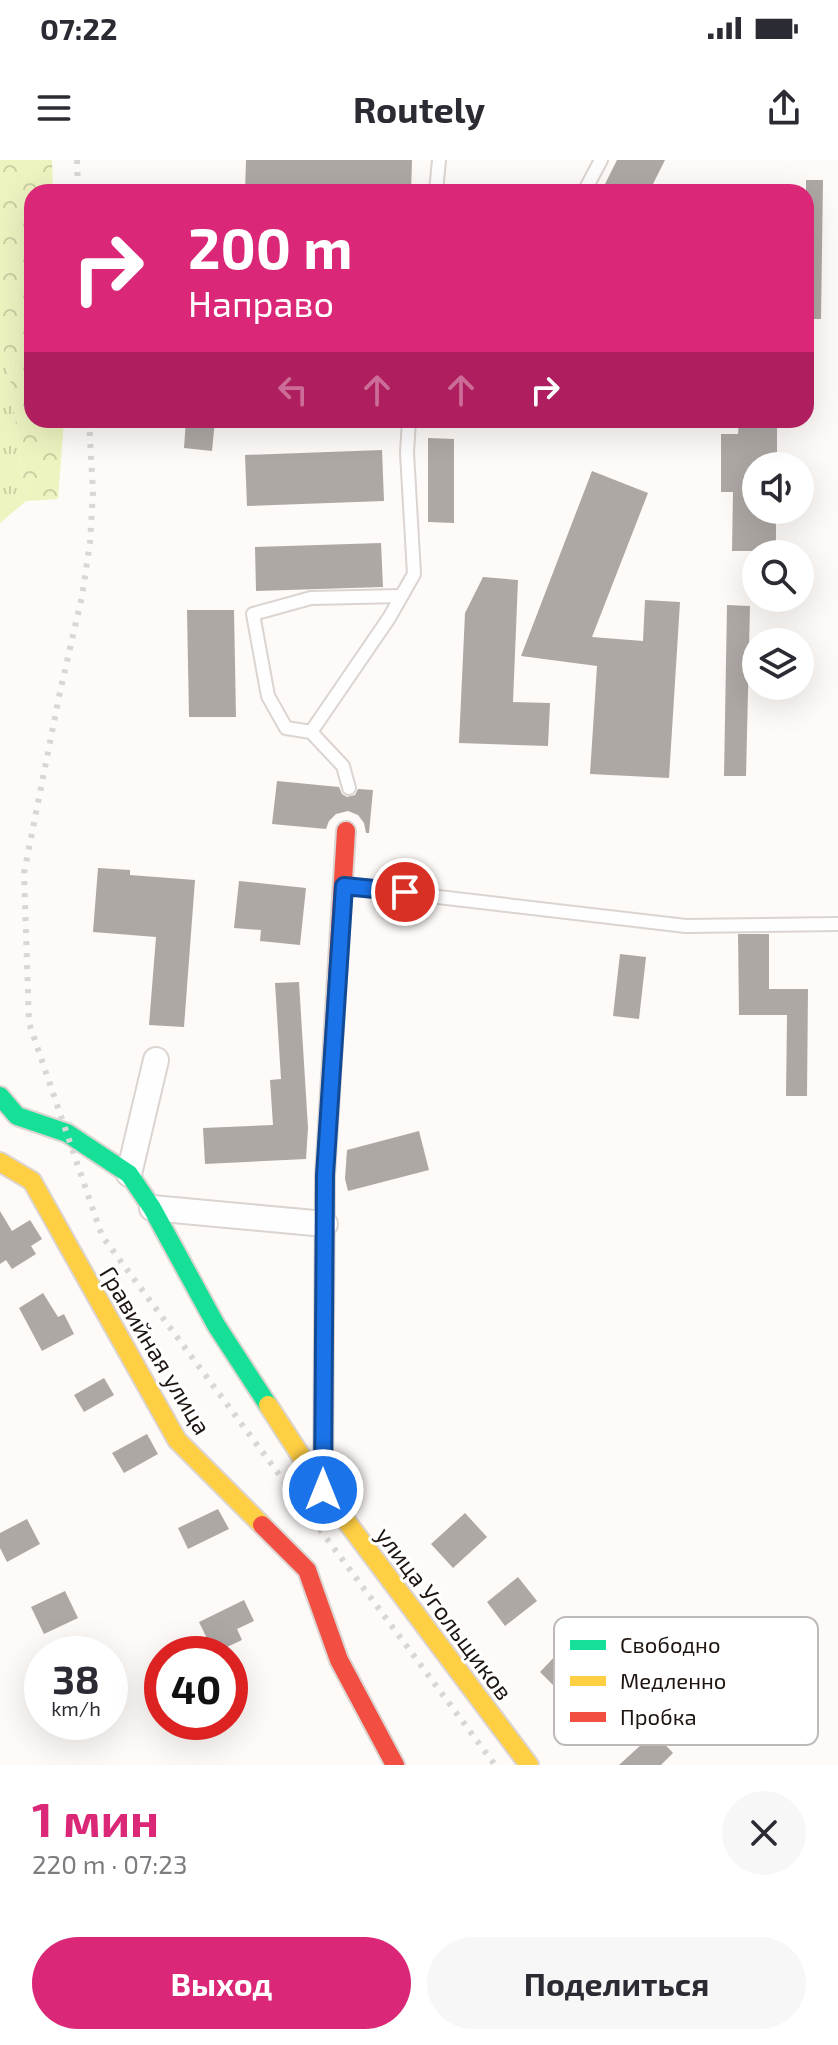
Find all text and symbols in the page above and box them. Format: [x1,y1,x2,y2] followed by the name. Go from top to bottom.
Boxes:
[40,10,117,46] text: 07:22
[32,86,76,130] icon: menu
[762,86,806,130] icon: share
[353,87,485,130] text: Routely
[188,213,353,280] text: 200 m
[56,216,160,320] icon: right
[188,281,334,324] text: Направо
[271,368,315,412] icon: left
[355,368,399,412] icon: ahead
[439,368,483,412] icon: ahead
[523,368,567,412] icon: right
[742,452,814,700] map controls
[742,452,814,524] button: sound
[742,540,814,612] button: search
[742,628,814,700] button: layers
[371,858,439,926] pin
[383,870,427,914] icon: arrive
[93,1261,218,1440] street label: Гравийная улица
[281,1448,365,1532] position arrow
[370,1521,519,1706] street label: улица Угольщиков
[554,1617,818,1745] legend
[620,1631,720,1657] text: Свободно
[144,1636,248,1740] speed limit sign: 40
[52,1654,100,1702] text: 38
[620,1667,726,1693] text: Медленно
[51,1696,101,1720] text: km/h
[620,1703,697,1729] text: Пробка
[32,1789,159,1847] text: 1 мин
[722,1791,806,1875] button: close
[32,1848,187,1879] text: 220 m · 07:23
[32,1937,411,2029] button: Выход
[427,1937,806,2029] button: Поделиться

